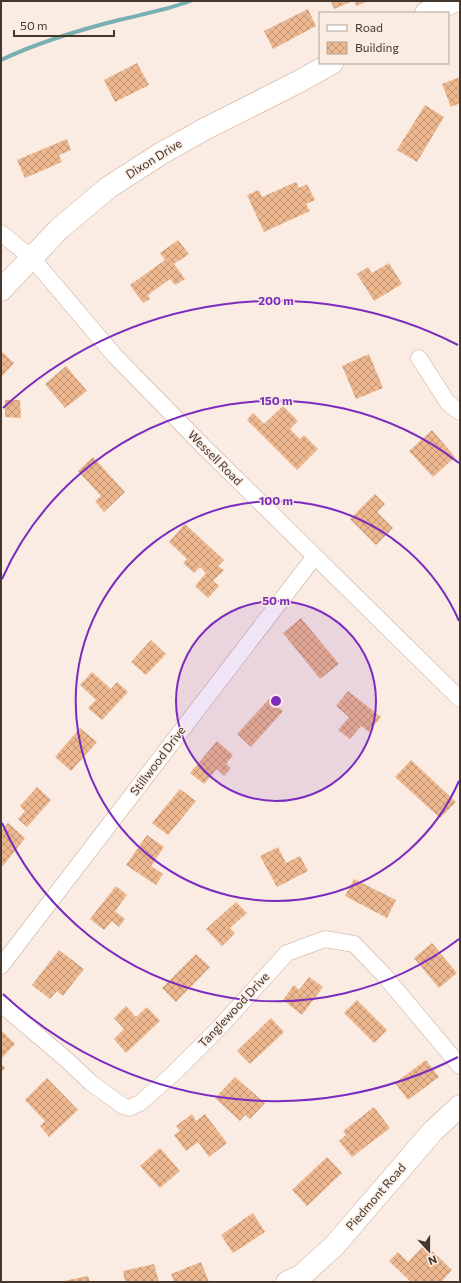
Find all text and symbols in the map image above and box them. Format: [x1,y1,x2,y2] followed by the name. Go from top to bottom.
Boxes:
[14,12,114,38] scale bar
[319,12,449,64] legend
[20,18,48,32] text: 50 m
[355,20,383,34] text: Road
[355,40,399,54] text: Building
[123,135,184,181] street label: Dixon Drive
[258,293,294,307] text: 200 m
[259,393,293,407] text: 150 m
[186,427,246,488] street label: Wessell Road
[259,493,293,507] text: 100 m
[262,593,290,607] text: 50 m
[269,694,283,708] centre of rings
[127,723,188,798] street label: Stillwood Drive
[195,969,272,1050] street label: Tanglewood Drive
[343,1160,408,1232] street label: Piedmont Road
[409,1231,449,1271] north arrow
[427,1253,439,1268] text: N

